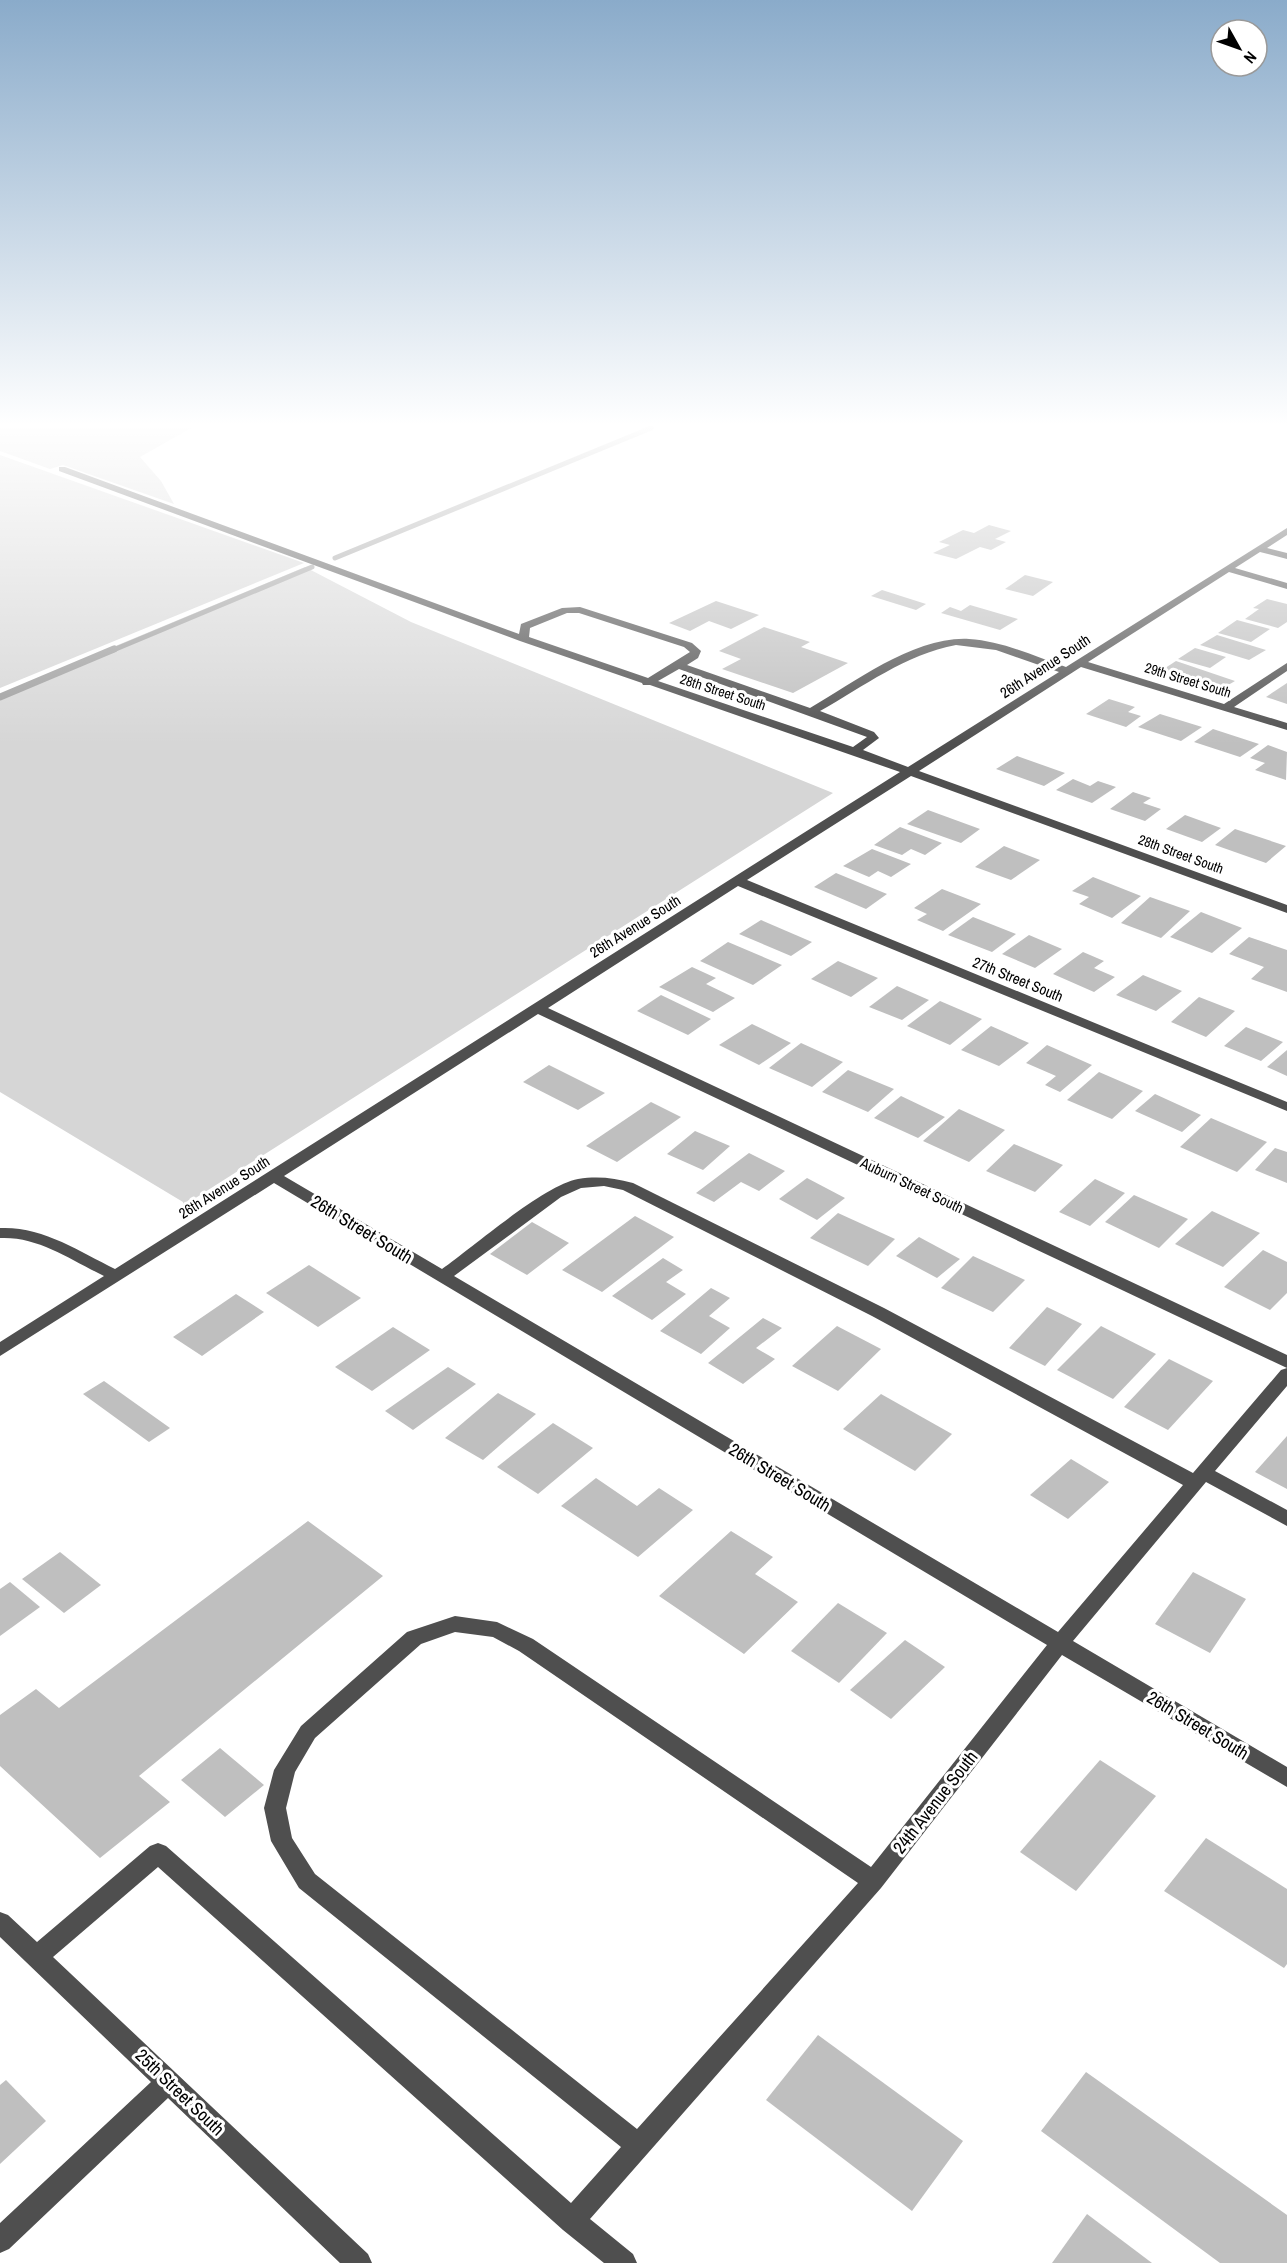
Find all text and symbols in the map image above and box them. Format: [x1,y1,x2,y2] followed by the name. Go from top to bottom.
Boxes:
[1209,18,1269,78] north arrow
[1239,47,1262,68] text: N
[996,629,1094,703] street label: 26th Avenue South
[1143,658,1233,702] street label: 29th Street South
[678,670,768,714] street label: 28th Street South
[1136,830,1226,878] street label: 28th Street South
[585,890,685,962] street label: 26th Avenue South
[970,951,1066,1007] street label: 27th Street South
[174,1151,274,1223] street label: 26th Avenue South
[856,1152,967,1218] street label: Auburn Street South
[306,1189,418,1269] street label: 26th Street South
[724,1437,836,1517] street label: 26th Street South
[1142,1685,1254,1765] street label: 26th Street South
[887,1745,983,1859] street label: 24th Avenue South
[130,2043,230,2141] street label: 25th Street South

